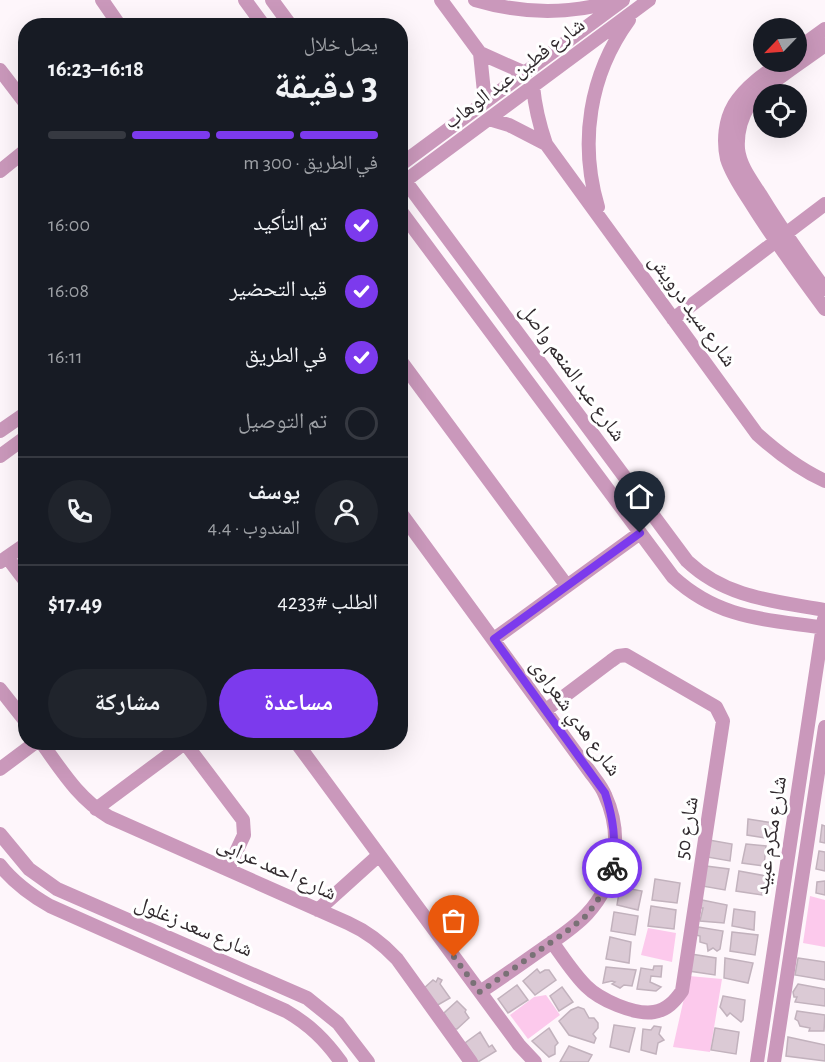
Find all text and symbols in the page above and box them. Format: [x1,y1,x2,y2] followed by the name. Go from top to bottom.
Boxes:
[440,14,590,135] street label: شارع فطين عبد الوهاب
[753,18,807,72] north arrow
[753,18,807,138] map controls
[304,35,378,55] text: يصل خلال
[48,58,144,80] text: 16:18–16:23
[273,67,378,106] text: 3 دقيقة
[753,84,807,138] button: locate
[243,153,378,173] text: في الطريق · 300 m
[345,209,378,242] icon: check
[253,212,327,234] text: تم التأكيد
[48,215,90,235] text: 16:00
[643,250,740,372] street label: شارع سيد درويش
[345,275,378,308] icon: check
[229,278,327,300] text: قيد التحضير
[48,281,89,301] text: 16:08
[513,299,630,447] street label: شارع عبد المنعم واصل
[345,341,378,374] icon: check
[245,344,327,366] text: في الطريق
[48,347,83,367] text: 16:11
[238,410,327,432] text: تم التوصيل
[614,471,665,533] pin
[48,480,111,543] button: phone
[315,480,378,543] button: person
[623,480,656,513] icon: home
[248,481,300,503] text: يوسف
[208,518,300,538] text: المندوب · 4.4
[277,591,378,613] text: الطلب #4233
[48,593,102,615] text: $17.49
[522,655,625,783] street label: شارع هدي شعراوى
[48,669,207,738] button: مشاركة
[219,669,378,738] button: مساعدة
[751,775,793,896] street label: شارع مكرم عبيد
[671,795,704,861] street label: شارع 50
[213,833,340,906] street label: شارع احمد عرابى
[582,838,642,898] courier
[596,852,629,885] icon: bike
[131,892,256,962] street label: شارع سعد زغلول
[428,895,479,957] pin
[437,904,470,937] icon: bag

